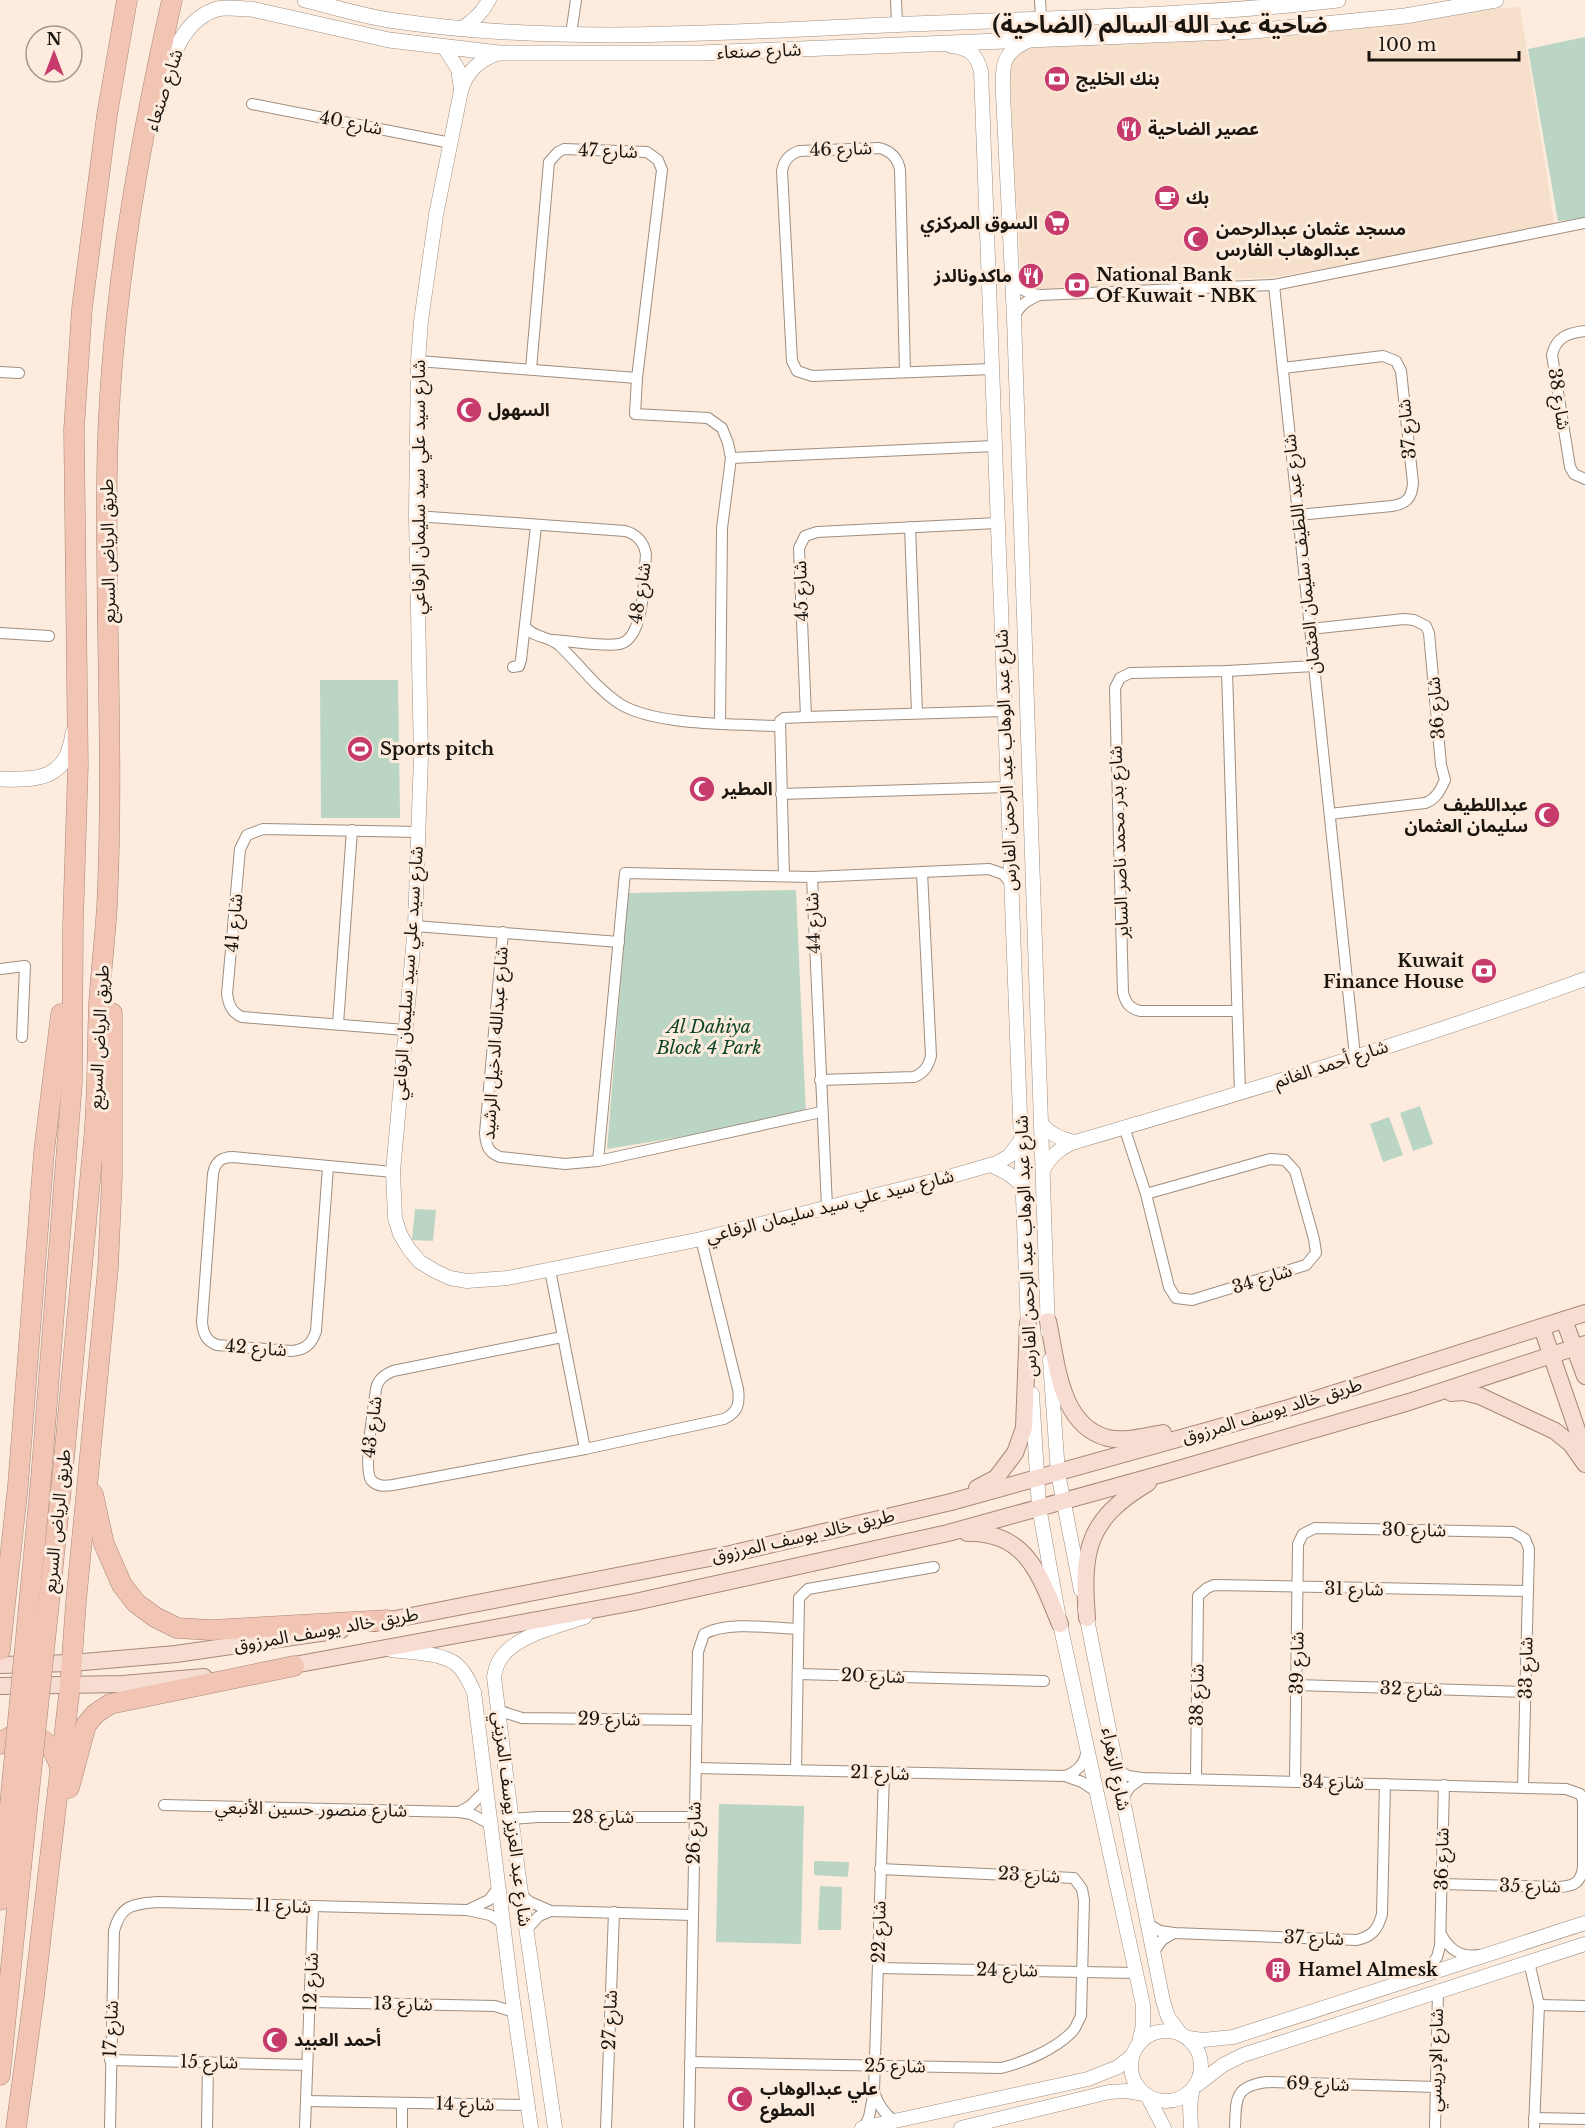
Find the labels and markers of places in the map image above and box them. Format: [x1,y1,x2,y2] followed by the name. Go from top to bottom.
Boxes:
[1042,64,1072,94] bank icon: بنك الخليج
[1076,68,1160,92] place label: بنك الخليج
[1114,114,1144,144] restaurant icon: عصير الضاحية
[1148,118,1259,140] place label: عصير الضاحية
[1152,183,1182,213] cafe icon: بك
[1186,187,1209,209] place label: بك
[1042,208,1072,238] supermarket icon: السوق المركزي
[920,212,1038,237] place label: السوق المركزي
[1216,218,1406,261] place label: مسجد عثمان عبدالرحمن عبدالوهاب الفارس
[1181,224,1211,254] mosque icon: مسجد عثمان عبدالرحمن عبدالوهاب الفارس
[1016,261,1046,291] restaurant icon: ماكدونالدز
[1096,264,1257,307] place label: National Bank Of Kuwait - NBK
[933,265,1012,287] place label: ماكدونالدز
[1062,270,1092,300] bank icon: National Bank Of Kuwait - NBK
[454,395,484,425] mosque icon: السهول
[488,399,550,421] place label: السهول
[345,734,375,764] sports icon: Sports pitch
[380,738,494,760] place label: Sports pitch
[687,774,717,804] mosque icon: المطير
[721,778,773,800] place label: المطير
[1404,794,1528,837] place label: عبداللطيف سليمان العثمان
[1532,800,1562,830] mosque icon: عبداللطيف سليمان العثمان
[1323,950,1464,993] place label: Kuwait Finance House
[1469,956,1499,986] bank icon: Kuwait Finance House
[1263,1955,1293,1985] building icon: Hamel Almesk
[1298,1959,1439,1981] place label: Hamel Almesk
[260,2025,290,2055] mosque icon: أحمد العبيد
[294,2027,381,2051] place label: أحمد العبيد
[760,2078,878,2123] place label: علي عبدالوهاب المطوع
[725,2084,755,2114] mosque icon: علي عبدالوهاب المطوع

